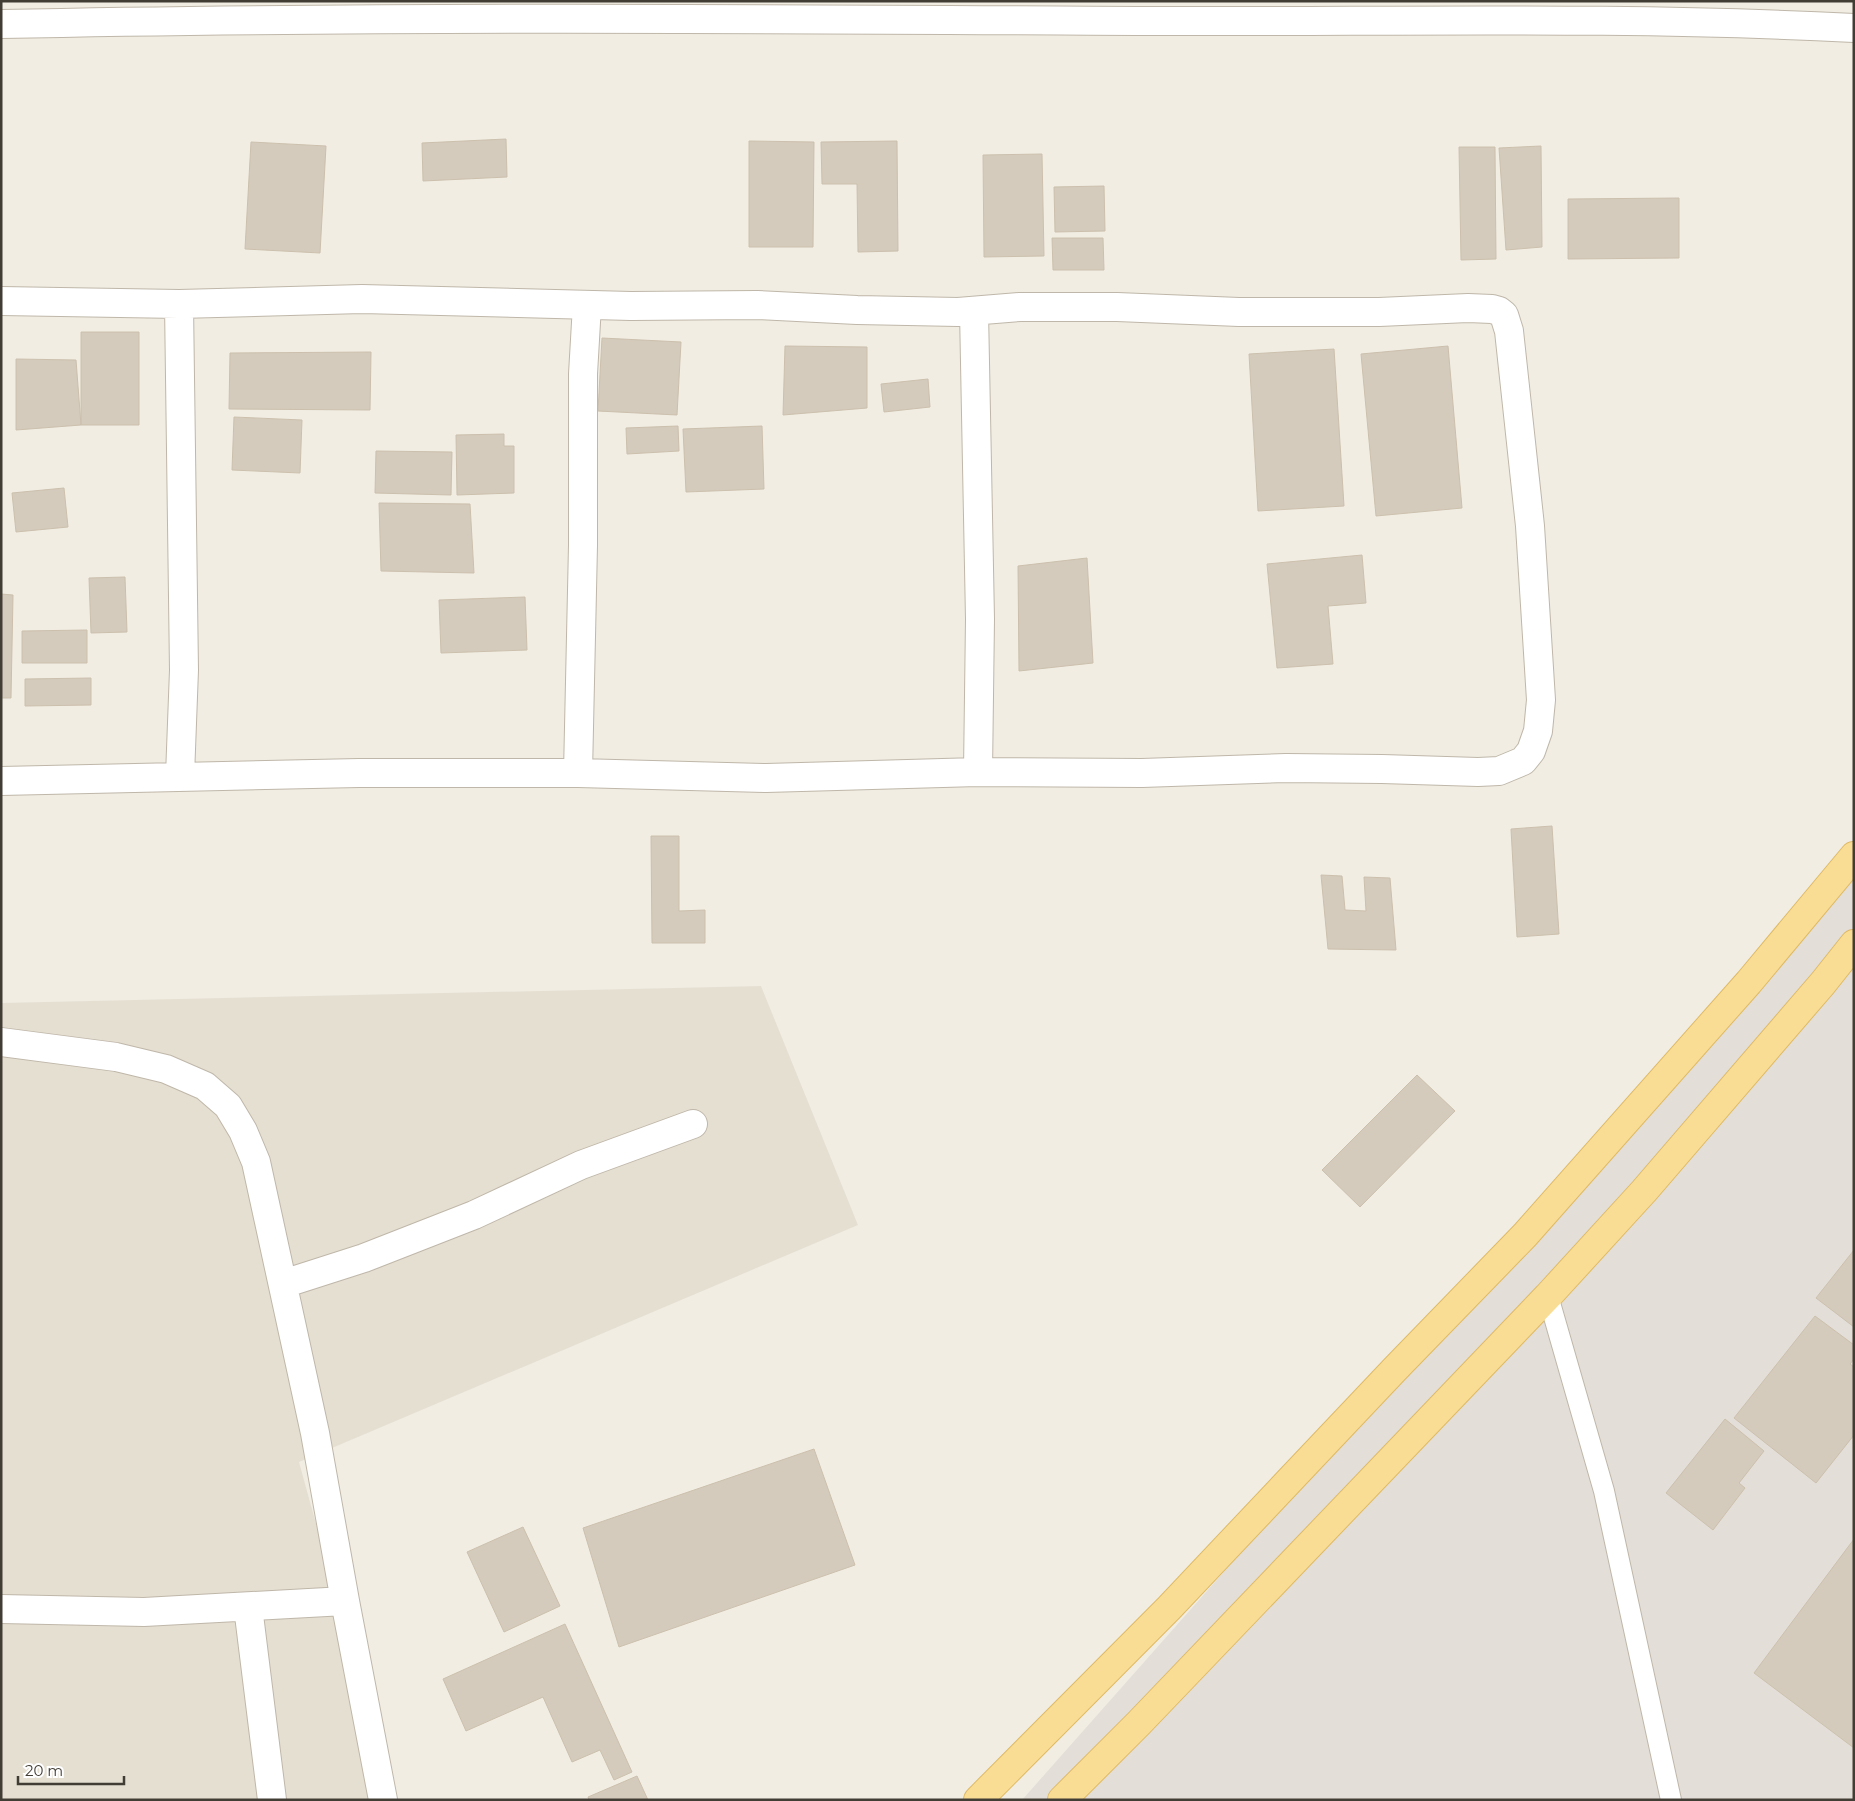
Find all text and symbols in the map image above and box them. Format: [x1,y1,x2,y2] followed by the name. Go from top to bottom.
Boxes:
[18,1754,124,1786] scale bar
[25,1761,63,1780] text: 20 m

